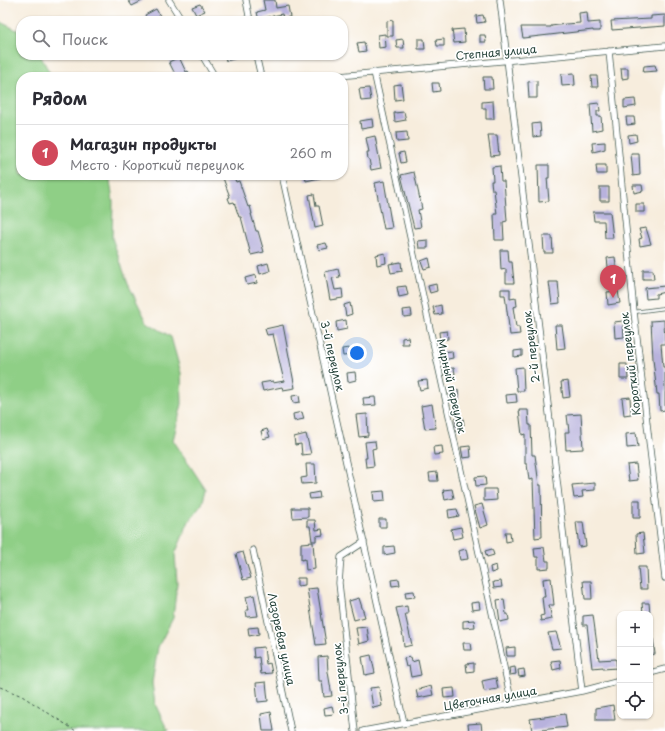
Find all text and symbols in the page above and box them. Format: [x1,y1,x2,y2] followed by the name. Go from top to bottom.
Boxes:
[16,16,348,60] search box
[30,27,52,49] icon: search
[62,27,108,50] text: Поиск
[455,40,537,64] street label: Степная улица
[32,85,87,111] text: Рядом
[70,132,217,155] text: Магазин продукты
[42,143,48,162] text: 1
[290,143,332,162] text: 260 m
[70,155,244,174] text: Место · Короткий переулок
[600,265,626,298] pin: 1
[518,310,544,384] street label: 2-й переулок
[615,311,645,417] street label: Короткий переулок
[317,319,349,393] street label: 3-й переулок
[433,337,471,436] street label: Мирный переулок
[347,343,367,363] your location
[264,591,300,687] street label: Лазоревая улица
[617,611,653,719] map controls
[617,611,653,647] button: +
[328,642,352,716] street label: 3-й переулок
[617,647,653,683] button: −
[442,681,538,715] street label: Цветочная улица
[617,683,653,719] button: locate

